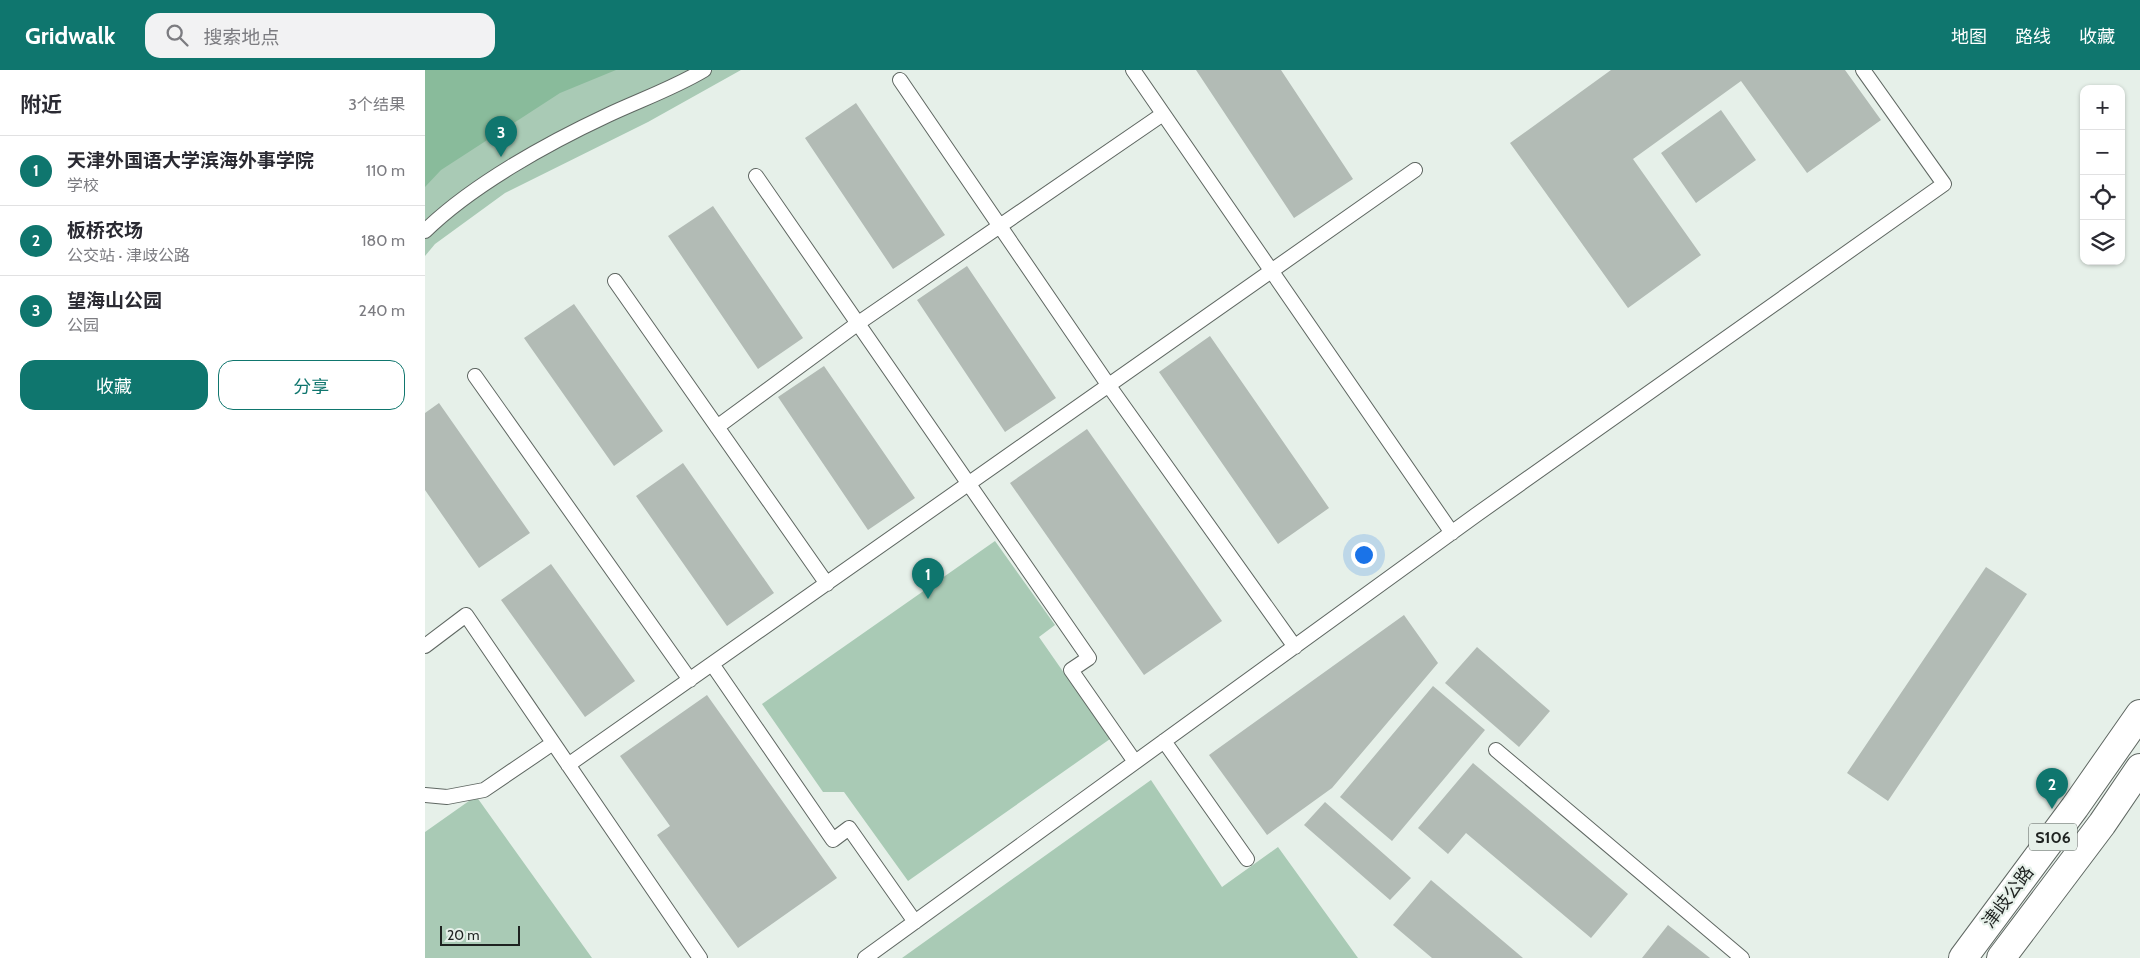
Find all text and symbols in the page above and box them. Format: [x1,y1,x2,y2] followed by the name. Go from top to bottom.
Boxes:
[145,13,495,58] search box
[25,21,115,50] text: Gridwalk
[163,21,191,49] icon: search
[203,26,279,49] text: 搜索地点
[1951,26,1987,48] text: 地图
[2015,26,2051,48] text: 路线
[2079,26,2115,48] text: 收藏
[2080,85,2125,265] map controls
[2080,85,2125,130] button: +
[20,92,62,117] text: 附近
[348,95,405,114] text: 3个结果
[485,116,517,157] pin: 3
[2080,130,2125,175] button: −
[67,149,314,172] text: 天津外国语大学滨海外事学院
[33,161,39,180] text: 1
[366,161,405,180] text: 110 m
[2080,175,2125,220] button: locate
[67,176,99,195] text: 学校
[67,219,143,242] text: 板桥农场
[2080,220,2125,265] button: layers
[32,231,40,250] text: 2
[361,231,405,250] text: 180 m
[67,246,190,265] text: 公交站 · 津歧公路
[67,289,162,312] text: 望海山公园
[32,301,40,320] text: 3
[359,301,405,320] text: 240 m
[67,316,99,335] text: 公园
[20,360,208,410] button: 收藏
[218,360,405,410] button: 分享
[1351,542,1377,568] your location
[912,558,944,599] pin: 1
[2036,768,2068,809] pin: 2
[2029,824,2077,850] road number: S106
[1978,862,2038,932] street label: 津歧公路
[440,923,520,946] scale bar
[447,926,480,944] text: 20 m

